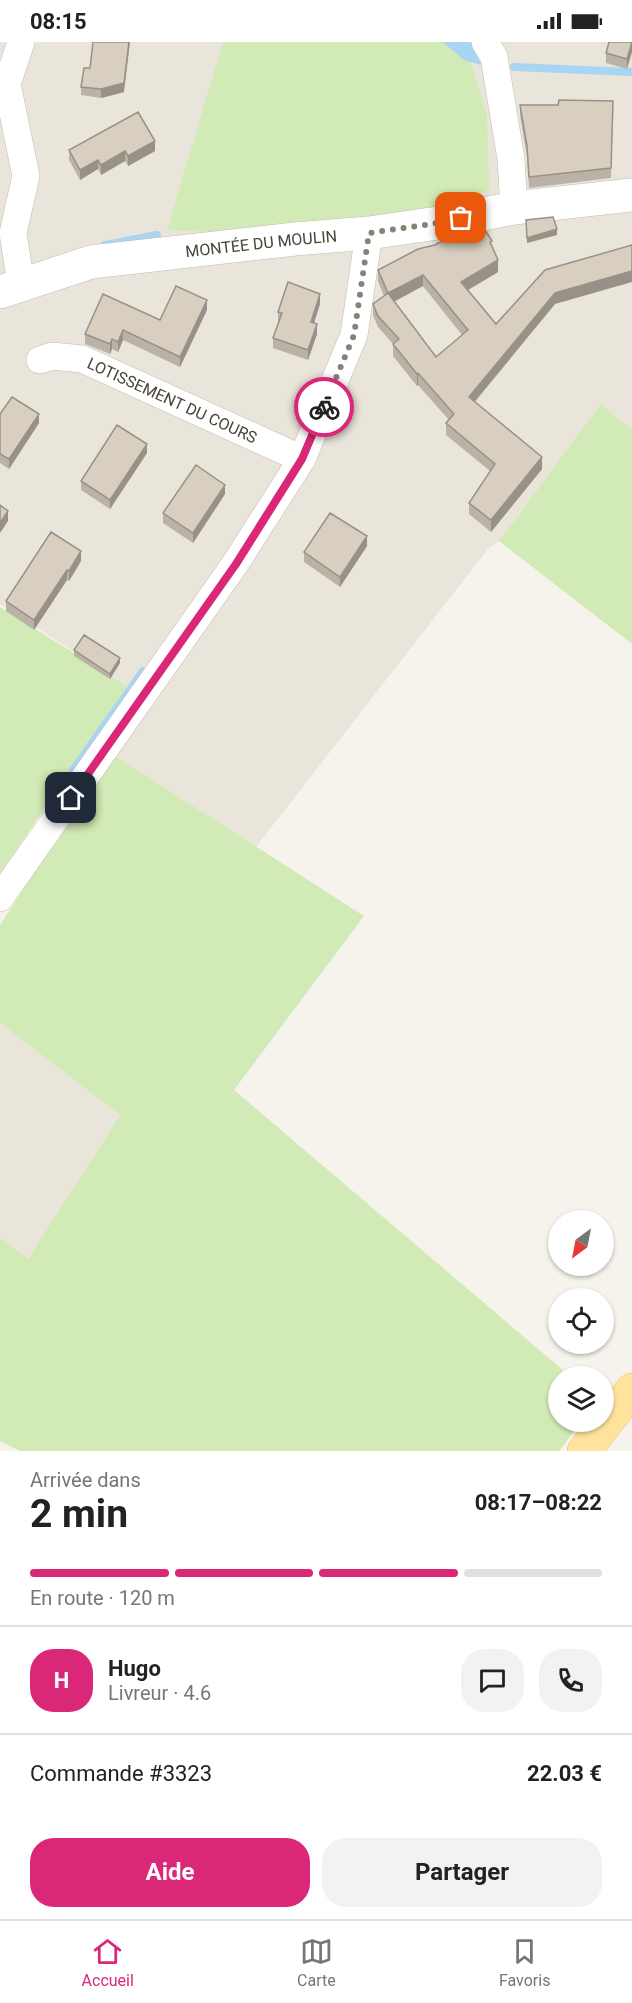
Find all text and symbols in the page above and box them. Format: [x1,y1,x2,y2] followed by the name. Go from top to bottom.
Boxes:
[30,9,87,34] text: 08:15
[435,192,486,243] pin
[444,201,477,234] icon: bag
[184,226,338,261] street label: MONTÉE DU MOULIN
[84,353,260,447] street label: LOTISSEMENT DU COURS
[294,377,354,437] courier
[308,391,341,424] icon: bike
[45,772,96,823] pin
[54,781,87,814] icon: home
[548,1210,614,1276] north arrow
[548,1210,614,1432] map controls
[548,1288,614,1354] button: locate
[548,1366,614,1432] button: layers
[30,1468,141,1492] text: Arrivée dans
[475,1490,602,1515] text: 08:17–08:22
[30,1491,128,1537] text: 2 min
[30,1586,175,1610] text: En route · 120 m
[461,1649,524,1712] button: chat
[539,1649,602,1712] button: phone
[108,1656,161,1681] text: Hugo
[54,1668,69,1693] text: H
[108,1681,211,1705] text: Livreur · 4.6
[30,1761,212,1786] text: Commande #3323
[527,1761,602,1786] text: 22.03 €
[30,1838,310,1907] button: Aide
[322,1838,602,1907] button: Partager
[82,1935,134,1990] tab: Accueil
[297,1935,336,1990] tab: Carte
[499,1935,550,1990] tab: Favoris

